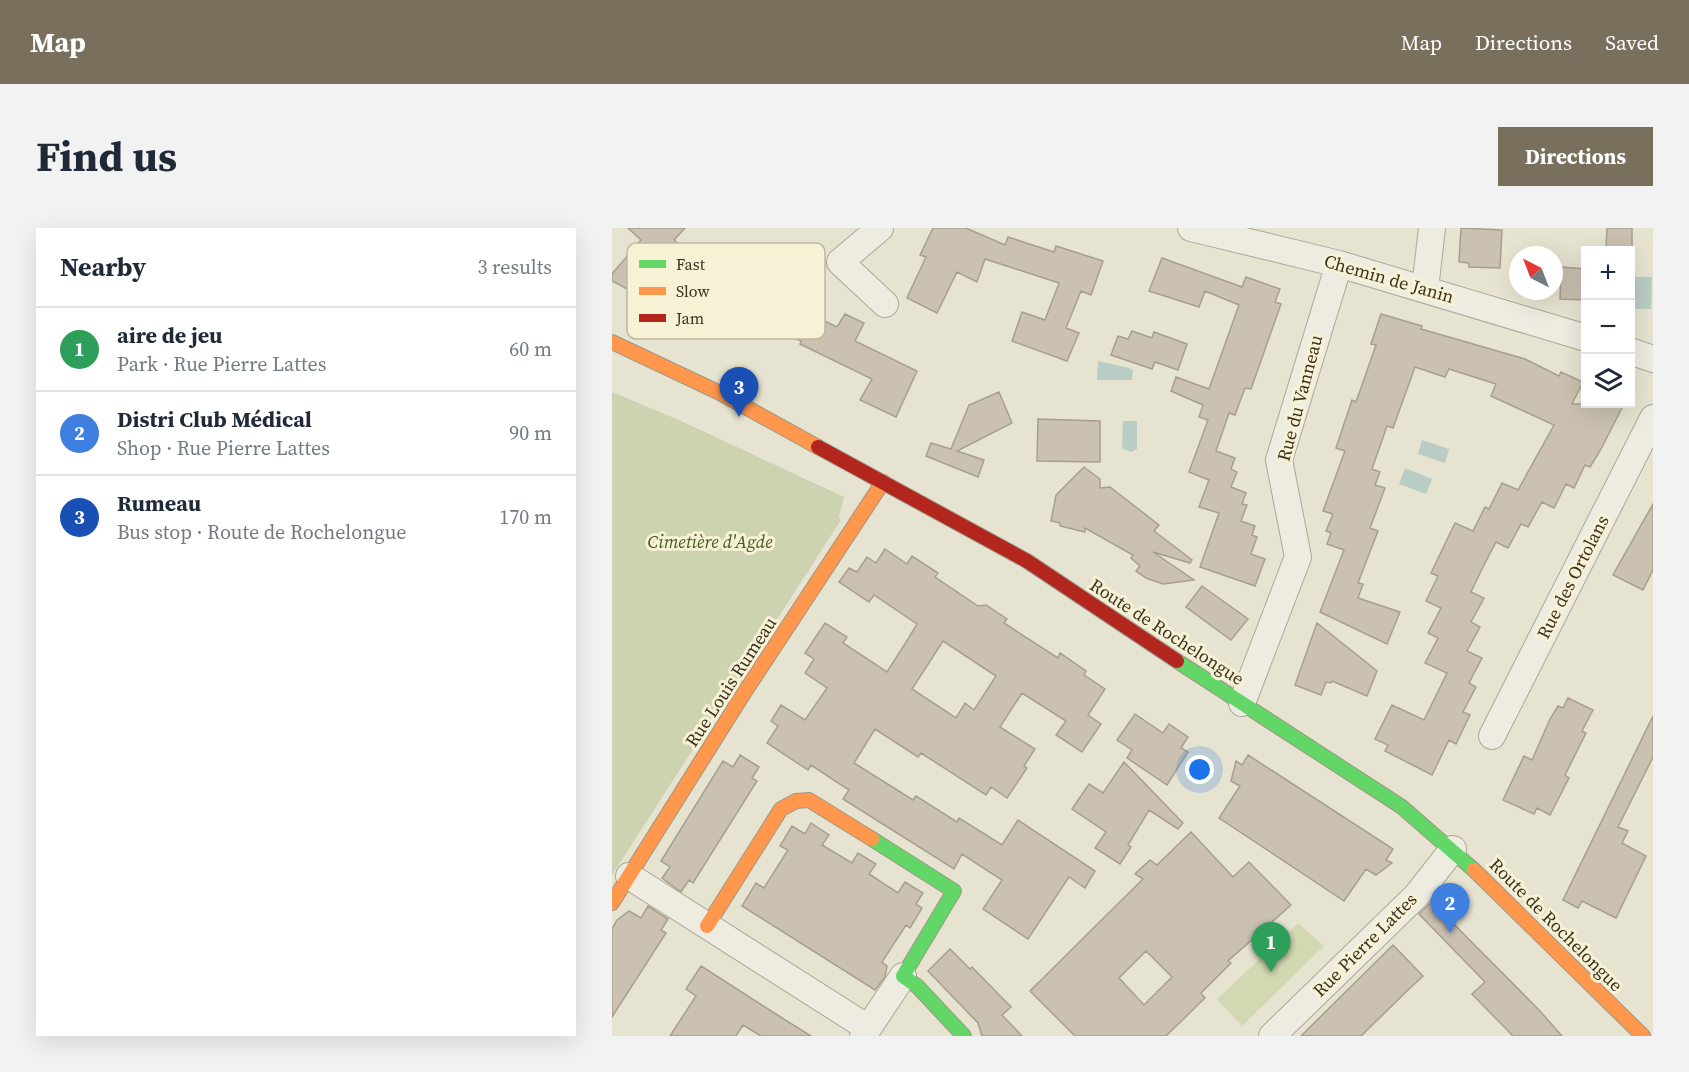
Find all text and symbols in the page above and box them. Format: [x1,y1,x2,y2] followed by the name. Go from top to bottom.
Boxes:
[30,23,86,61] text: Map
[1401,28,1442,57] text: Map
[1475,28,1572,57] text: Directions
[1605,28,1659,57] text: Saved
[36,127,177,185] text: Find us
[1498,127,1653,186] button: Directions
[627,243,825,339] legend
[1509,246,1563,300] north arrow
[1581,246,1635,408] map controls
[1581,246,1635,300] button: +
[1321,248,1457,309] street label: Chemin de Janin
[60,249,146,285] text: Nearby
[477,253,552,281] text: 3 results
[676,253,706,275] text: Fast
[676,280,711,302] text: Slow
[1581,300,1635,354] button: −
[675,307,704,329] text: Jam
[117,320,222,350] text: aire de jeu
[1271,332,1328,464] street label: Rue du Vanneau
[74,335,85,363] text: 1
[509,335,552,363] text: 60 m
[117,350,326,378] text: Park · Rue Pierre Lattes
[1581,354,1635,408] button: layers
[720,368,758,417] pin: 3
[117,404,312,434] text: Distri Club Médical
[74,419,85,447] text: 2
[509,419,552,447] text: 90 m
[117,434,330,462] text: Shop · Rue Pierre Lattes
[117,488,201,518] text: Rumeau
[74,503,85,531] text: 3
[499,503,552,531] text: 170 m
[1531,510,1615,643] street label: Rue des Ortolans
[117,518,406,546] text: Bus stop · Route de Rochelongue
[647,529,773,554] park label: Cimetière d'Agde
[1085,572,1249,691] street label: Route de Rochelongue
[679,612,782,752] street label: Rue Louis Rumeau
[1185,755,1214,784] your location
[1484,852,1629,997] street label: Route de Rochelongue
[1430,884,1470,933] pin: 2
[1307,887,1422,1002] street label: Rue Pierre Lattes
[1252,922,1290,972] pin: 1

